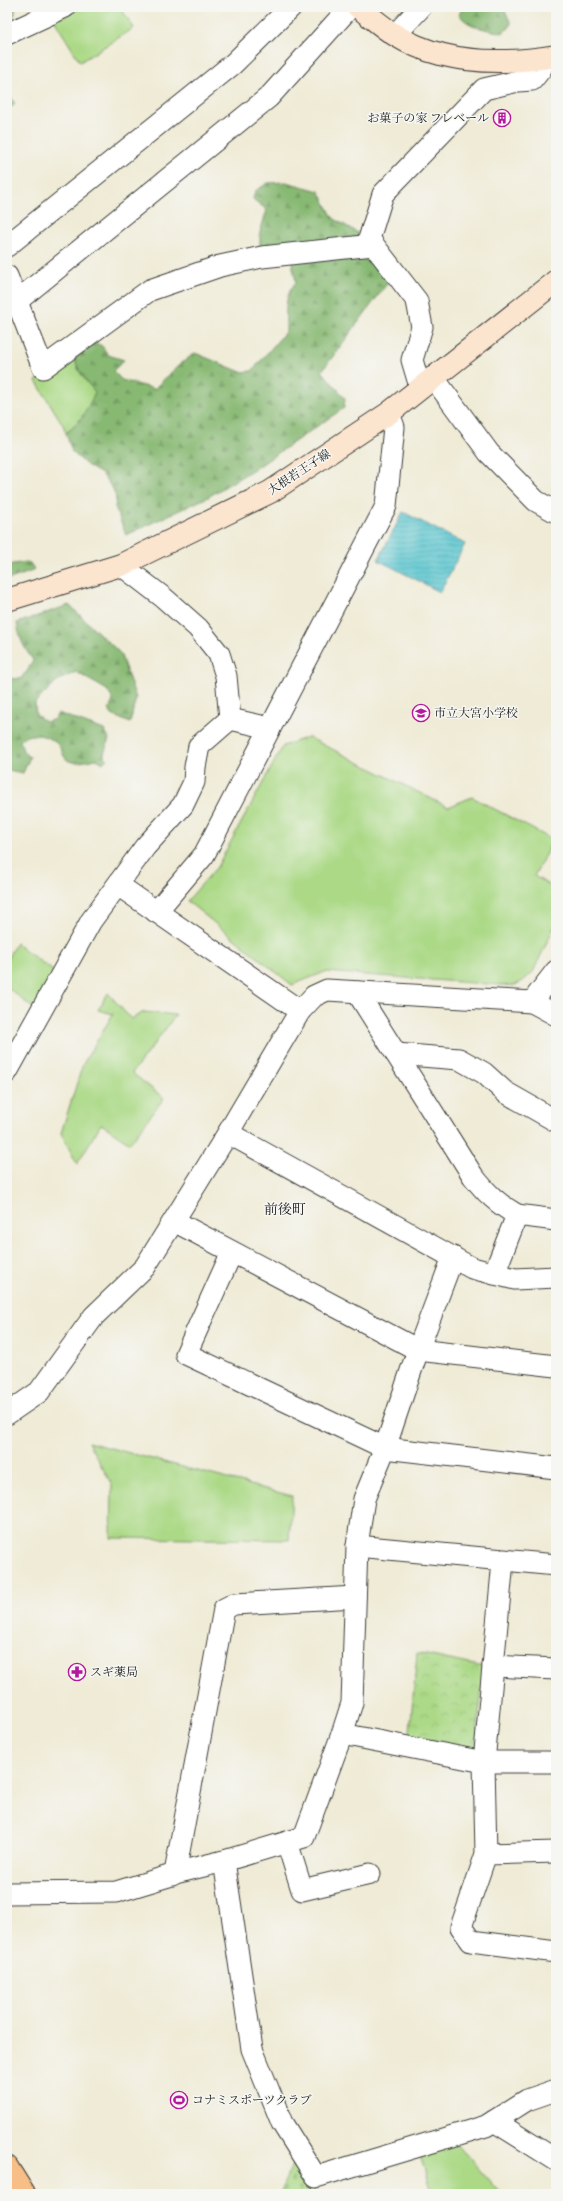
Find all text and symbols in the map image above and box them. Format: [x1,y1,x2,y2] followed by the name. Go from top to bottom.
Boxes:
[492,108,512,128] building icon: お菓子の家 フレベール
[367,111,489,125] place label: お菓子の家 フレベール
[265,447,333,497] street label: 大根若王子線
[411,703,431,723] school or university icon: 市立大宮小学校
[434,706,518,720] place label: 市立大宮小学校
[264,1201,306,1218] district label: 前後町
[67,1662,87,1682] pharmacy icon: スギ薬局
[90,1665,138,1679] place label: スギ薬局
[169,2090,189,2110] sports icon: コナミスポーツクラブ
[192,2093,311,2107] place label: コナミスポーツクラブ

